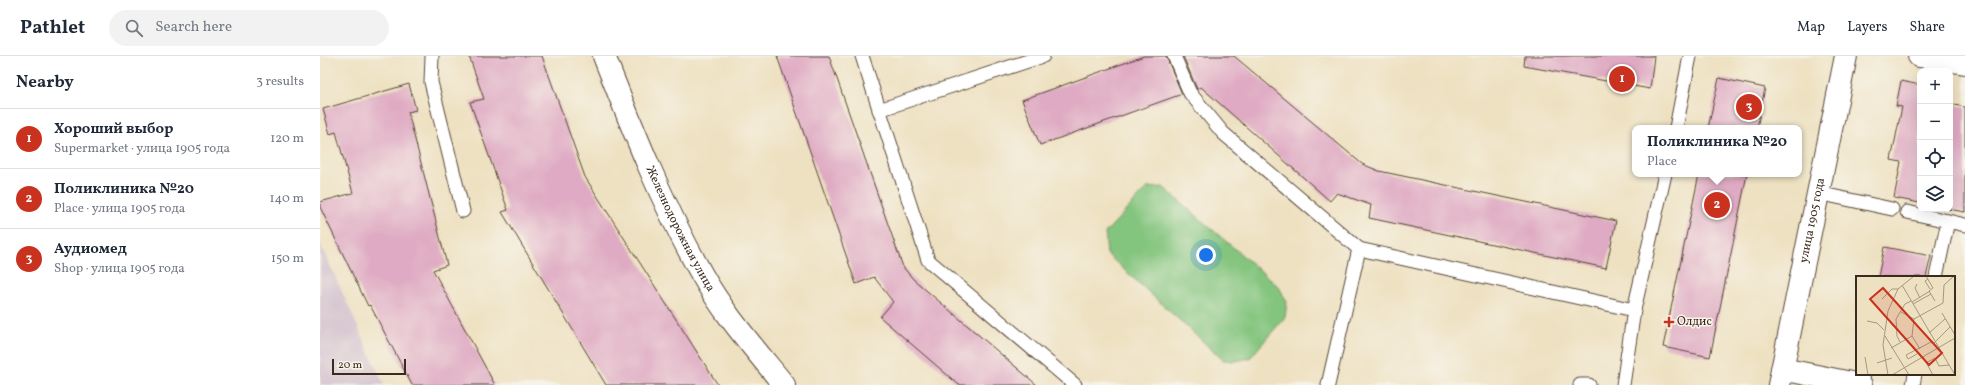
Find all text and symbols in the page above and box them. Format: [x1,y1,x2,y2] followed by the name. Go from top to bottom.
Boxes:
[109,10,389,46] search box
[20,15,85,41] text: Pathlet
[123,17,145,39] icon: search
[155,17,232,38] text: Search here
[1797,18,1825,37] text: Map
[1847,18,1887,37] text: Layers
[1909,18,1945,37] text: Share
[1609,64,1635,94] pin: 1
[1917,68,1953,212] map controls
[1917,68,1953,104] button: +
[16,71,74,94] text: Nearby
[256,73,304,91] text: 3 results
[1736,92,1762,122] pin: 3
[1917,104,1953,140] button: −
[54,119,173,140] text: Хороший выбор
[1632,125,1802,177] popup
[26,130,32,148] text: 1
[270,130,304,148] text: 120 m
[1647,132,1787,153] text: Поликлиника №20
[54,140,230,158] text: Supermarket · улица 1905 года
[1917,140,1953,176] button: locate
[1647,153,1677,171] text: Place
[642,164,718,295] street label: Железнодорожная улица
[1796,176,1829,264] street label: улица 1905 года
[1917,176,1953,212] button: layers
[54,179,194,200] text: Поликлиника №20
[26,190,32,208] text: 2
[270,190,304,208] text: 140 m
[1704,190,1730,220] pin: 2
[54,200,185,218] text: Place · улица 1905 года
[54,239,127,260] text: Аудиомед
[1196,245,1216,265] your location
[26,250,32,268] text: 3
[271,250,304,268] text: 150 m
[54,260,185,278] text: Shop · улица 1905 года
[1856,276,1955,375] inset map
[1677,314,1712,330] place label: Олдис
[1664,317,1674,327] marker: Олдис
[332,357,406,376] scale bar
[338,358,362,373] text: 20 m

